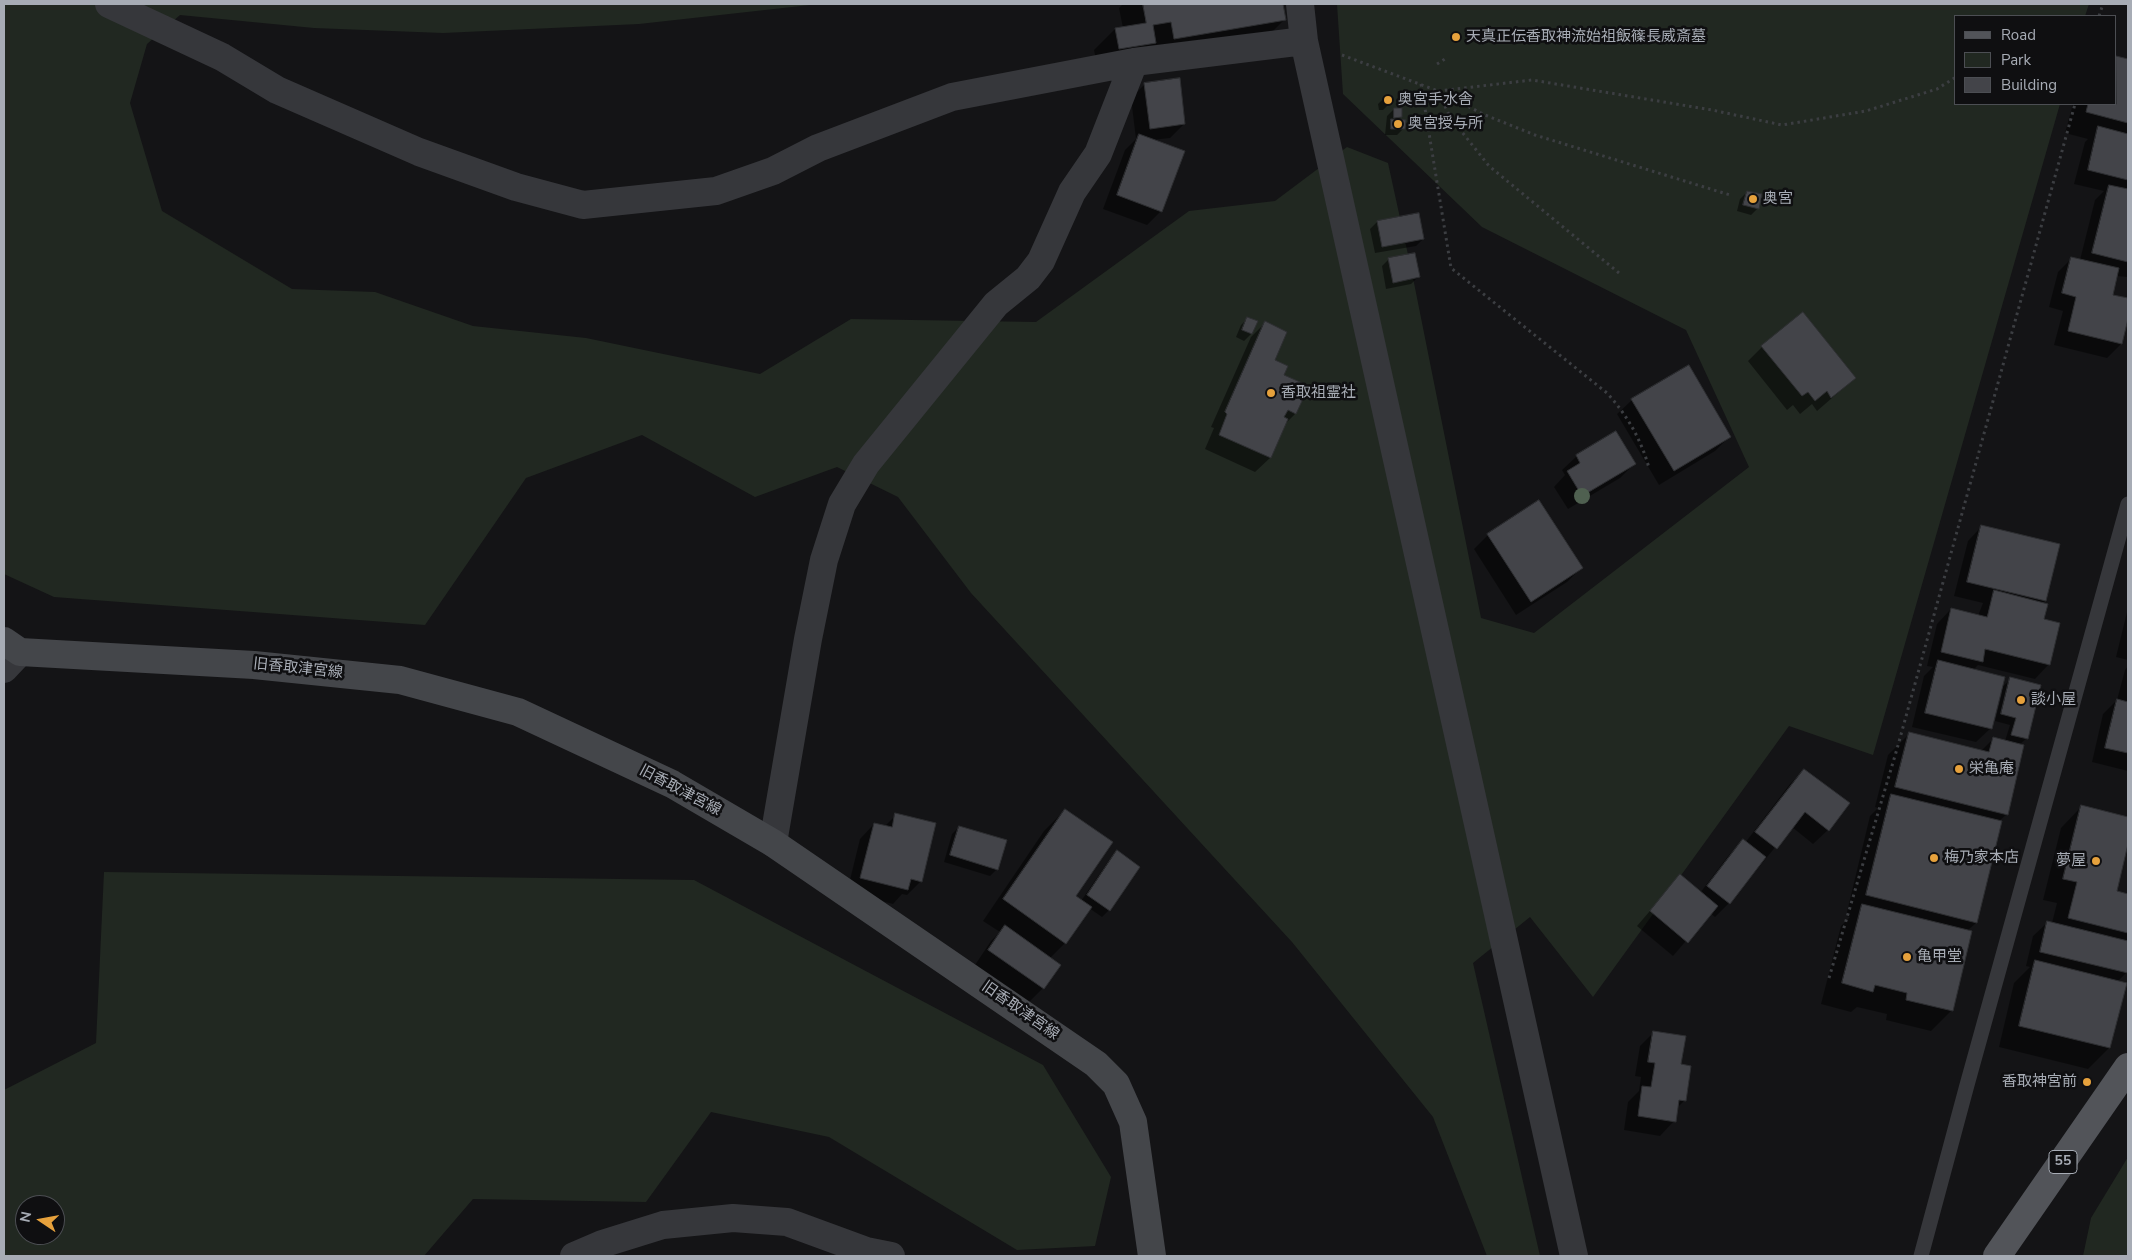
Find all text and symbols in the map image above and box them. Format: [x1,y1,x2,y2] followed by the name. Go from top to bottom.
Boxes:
[1954,15,2117,105] legend
[2001,25,2036,45] text: Road
[1466,28,1706,46] place label: 天真正伝香取神流始祖飯篠長威斎墓
[1450,31,1462,43] marker: 天真正伝香取神流始祖飯篠長威斎墓
[2001,50,2031,70] text: Park
[2001,75,2057,95] text: Building
[1398,91,1473,109] place label: 奥宮手水舎
[1382,94,1394,106] marker: 奥宮手水舎
[1408,115,1483,133] place label: 奥宮授与所
[1392,118,1404,130] marker: 奥宮授与所
[1763,190,1793,208] place label: 奥宮
[1747,193,1759,205] marker: 奥宮
[1281,384,1356,402] place label: 香取祖霊社
[1265,387,1277,399] marker: 香取祖霊社
[252,655,344,683] street label: 旧香取津宮線
[2031,691,2076,709] place label: 談小屋
[2015,694,2027,706] marker: 談小屋
[1969,760,2014,778] place label: 栄亀庵
[636,762,724,820] street label: 旧香取津宮線
[1953,763,1965,775] marker: 栄亀庵
[1944,849,2019,867] place label: 梅乃家本店
[1928,852,1940,864] marker: 梅乃家本店
[2056,852,2086,870] place label: 夢屋
[2090,855,2102,867] marker: 夢屋
[1917,948,1962,966] place label: 亀甲堂
[1901,951,1913,963] marker: 亀甲堂
[978,978,1062,1044] street label: 旧香取津宮線
[2002,1073,2077,1091] place label: 香取神宮前
[2081,1076,2093,1088] marker: 香取神宮前
[2049,1150,2077,1174] road number: 55
[15,1195,65,1245] north arrow
[15,1210,36,1224] text: N

